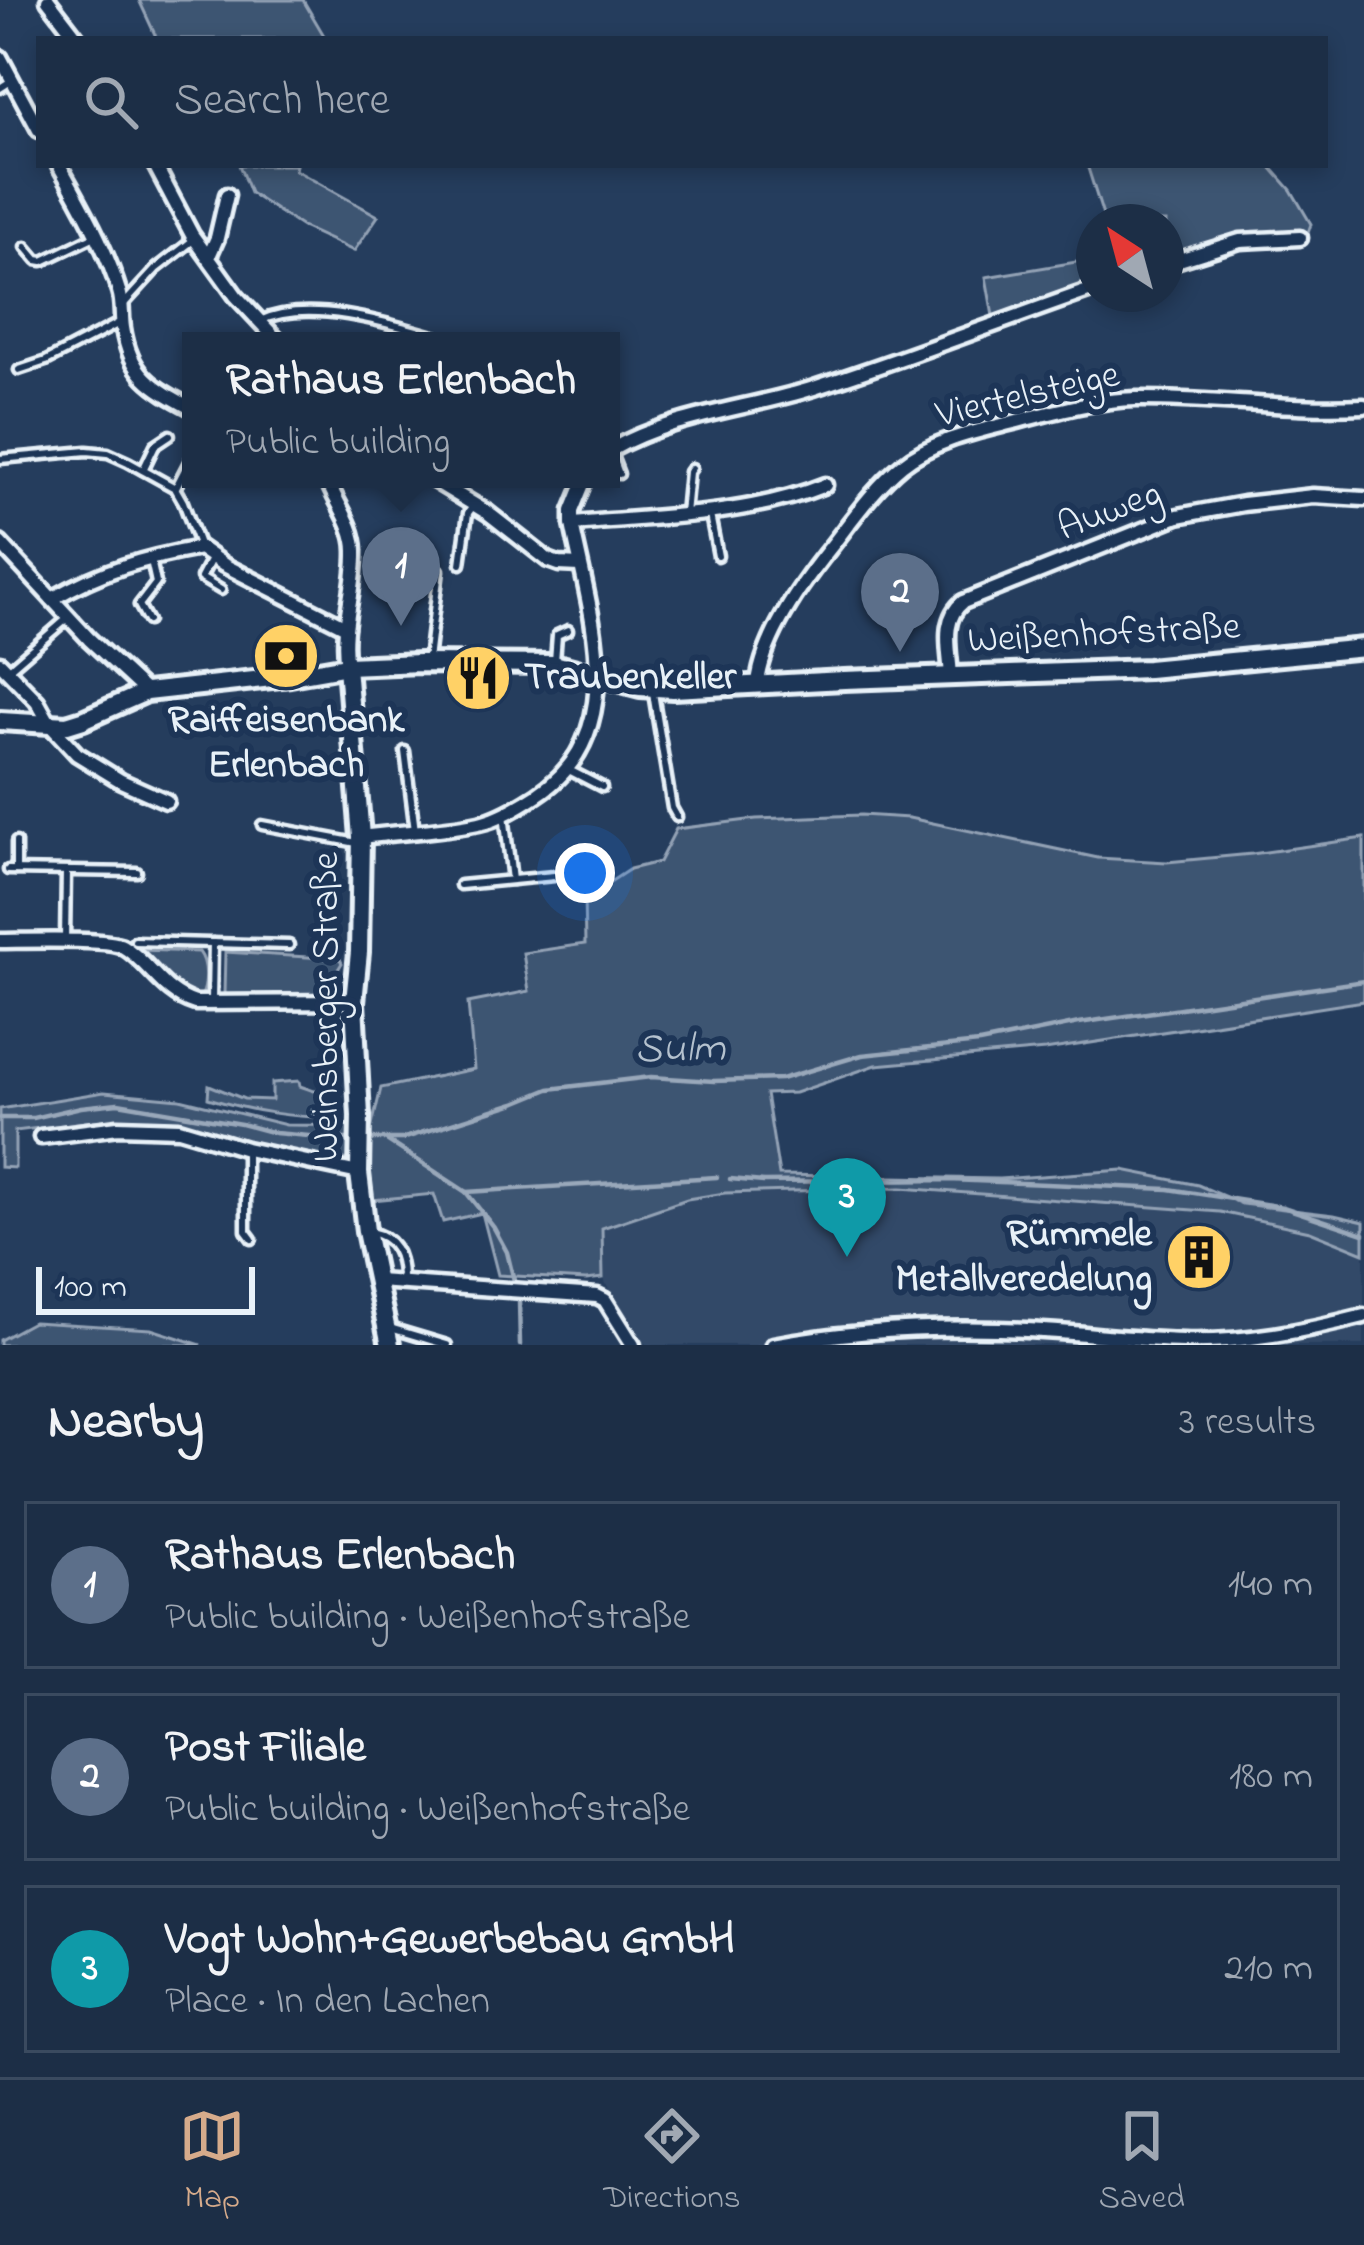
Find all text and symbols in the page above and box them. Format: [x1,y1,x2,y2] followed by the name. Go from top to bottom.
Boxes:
[36,36,1328,168] search box
[78,69,144,135] icon: search
[174,69,390,135] text: Search here
[1076,204,1184,312] north arrow
[182,332,620,488] popup
[930,347,1126,445] street label: Viertelsteige
[226,349,576,415] text: Rathaus Erlenbach
[226,415,450,472] text: Public building
[1050,466,1170,558] street label: Auweg
[362,527,440,626] pin: 1
[861,553,939,652] pin: 2
[966,599,1242,671] street label: Weißenhofstraße
[251,621,321,691] bank icon: Raiffeisenbank Erlenbach
[443,643,513,713] restaurant icon: Traubenkeller
[524,650,737,707] place label: Traubenkeller
[168,693,405,795] place label: Raiffeisenbank Erlenbach
[555,843,615,903] your location
[299,851,356,1162] street label: Weinsberger Straße
[634,1019,726,1081] water label: Sulm
[808,1158,886,1257] pin: 3
[895,1207,1154,1310] place label: Rümmele Metallveredelung
[1164,1222,1234,1292] building icon: Rümmele Metallveredelung
[36,1261,255,1314] scale bar
[54,1264,127,1312] text: 100 m
[48,1386,204,1461] text: Nearby
[1179,1395,1316,1452] text: 3 results
[165,1524,515,1590] text: Rathaus Erlenbach
[84,1557,96,1614] text: 1
[1228,1557,1313,1614] text: 140 m
[165,1590,690,1647] text: Public building · Weißenhofstraße
[165,1716,366,1782] text: Post Filiale
[80,1749,100,1806] text: 2
[1229,1749,1313,1806] text: 180 m
[165,1782,690,1839] text: Public building · Weißenhofstraße
[165,1908,735,1974] text: Vogt Wohn+Gewerbebau GmbH
[82,1941,98,1998] text: 3
[1224,1941,1313,1998] text: 210 m
[165,1974,490,2031] text: Place · In den Lachen
[179,2103,245,2223] tab: Map
[603,2103,740,2223] tab: Directions
[1099,2103,1185,2223] tab: Saved

